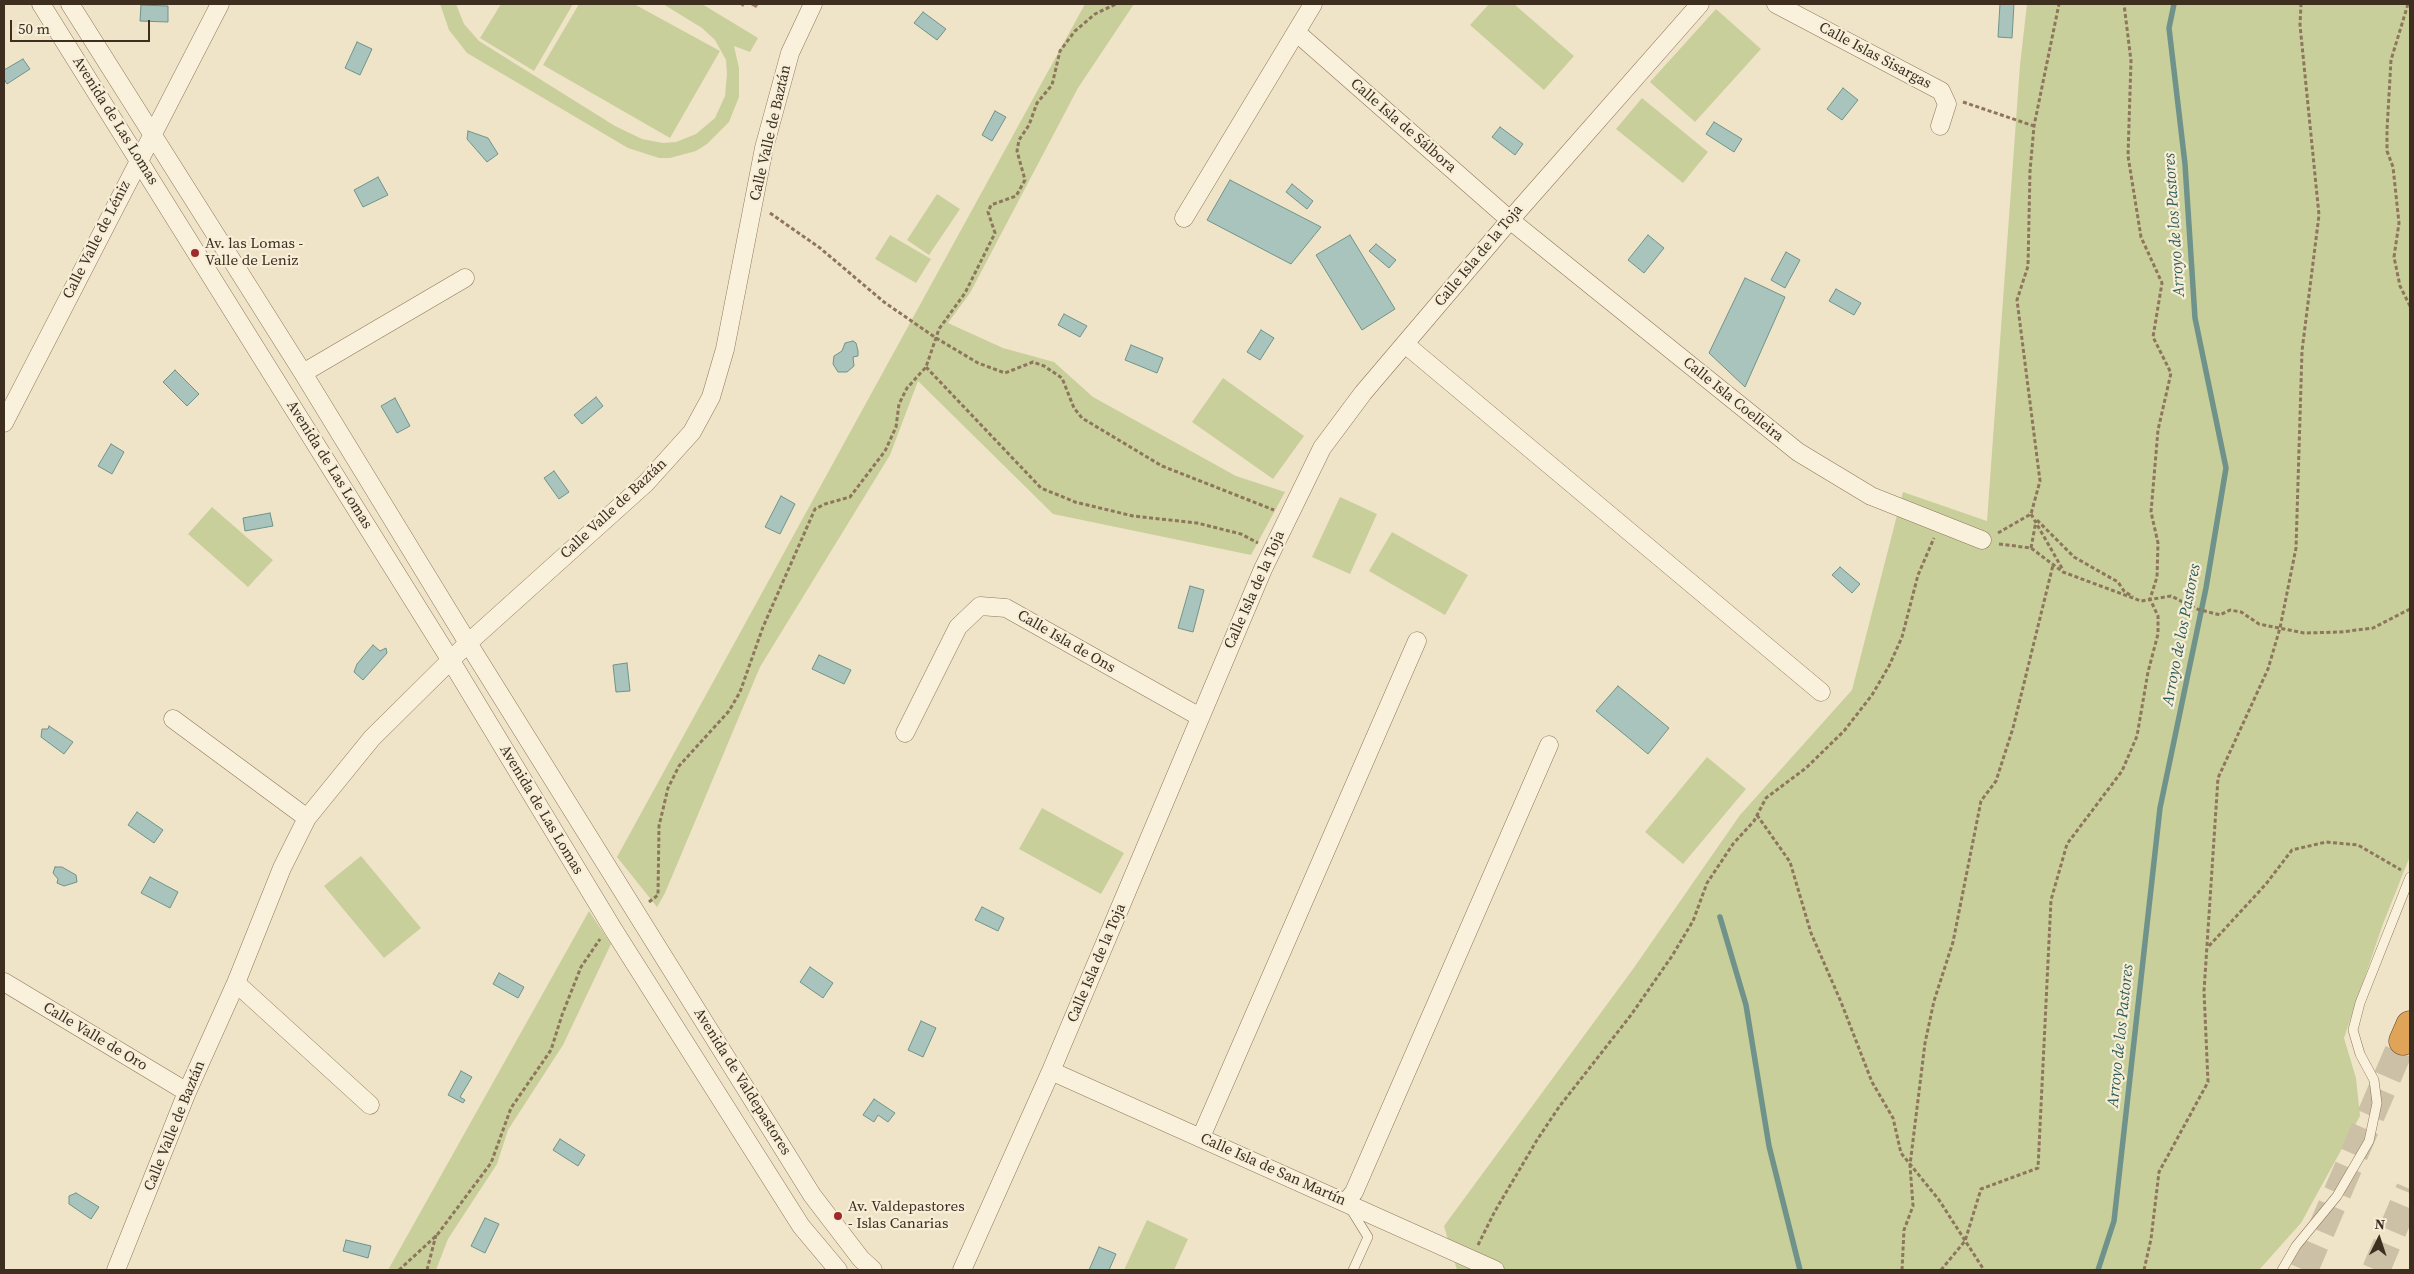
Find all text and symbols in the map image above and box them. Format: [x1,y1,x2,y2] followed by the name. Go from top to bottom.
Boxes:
[12,10,152,42] scale bar
[18,18,50,39] text: 50 m
[1816,19,1934,93] street label: Calle Islas Sisargas
[68,53,162,189] street label: Avenida de Las Lomas
[747,63,795,203] street label: Calle Valle de Baztán
[1346,75,1460,177] street label: Calle Isla de Sálbora
[2160,152,2190,298] water label: Arroyo de los Pastores
[59,178,135,302] street label: Calle Valle de Léniz
[1431,201,1527,311] street label: Calle Isla de la Toja
[205,235,303,270] place label: Av. las Lomas - Valle de Leniz
[189,247,201,259] marker: Av. las Lomas - Valle de Leniz
[1679,354,1787,446] street label: Calle Isla Coelleira
[282,397,376,533] street label: Avenida de Las Lomas
[557,455,671,563] street label: Calle Valle de Baztán
[1221,528,1289,652] street label: Calle Isla de la Toja
[2159,562,2205,708] water label: Arroyo de los Pastores
[1014,607,1118,677] street label: Calle Isla de Ons
[495,742,587,878] street label: Avenida de Las Lomas
[1064,901,1130,1025] street label: Calle Isla de la Toja
[2104,963,2138,1109] water label: Arroyo de los Pastores
[40,999,150,1075] street label: Calle Valle de Oro
[689,1005,795,1159] street label: Avenida de Valdepastores
[141,1058,209,1194] street label: Calle Valle de Baztán
[1197,1130,1349,1210] street label: Calle Isla de San Martín
[848,1198,965,1233] place label: Av. Valdepastores - Islas Canarias
[832,1210,844,1222] marker: Av. Valdepastores - Islas Canarias
[2354,1214,2404,1264] north arrow
[2374,1214,2386,1234] text: N

